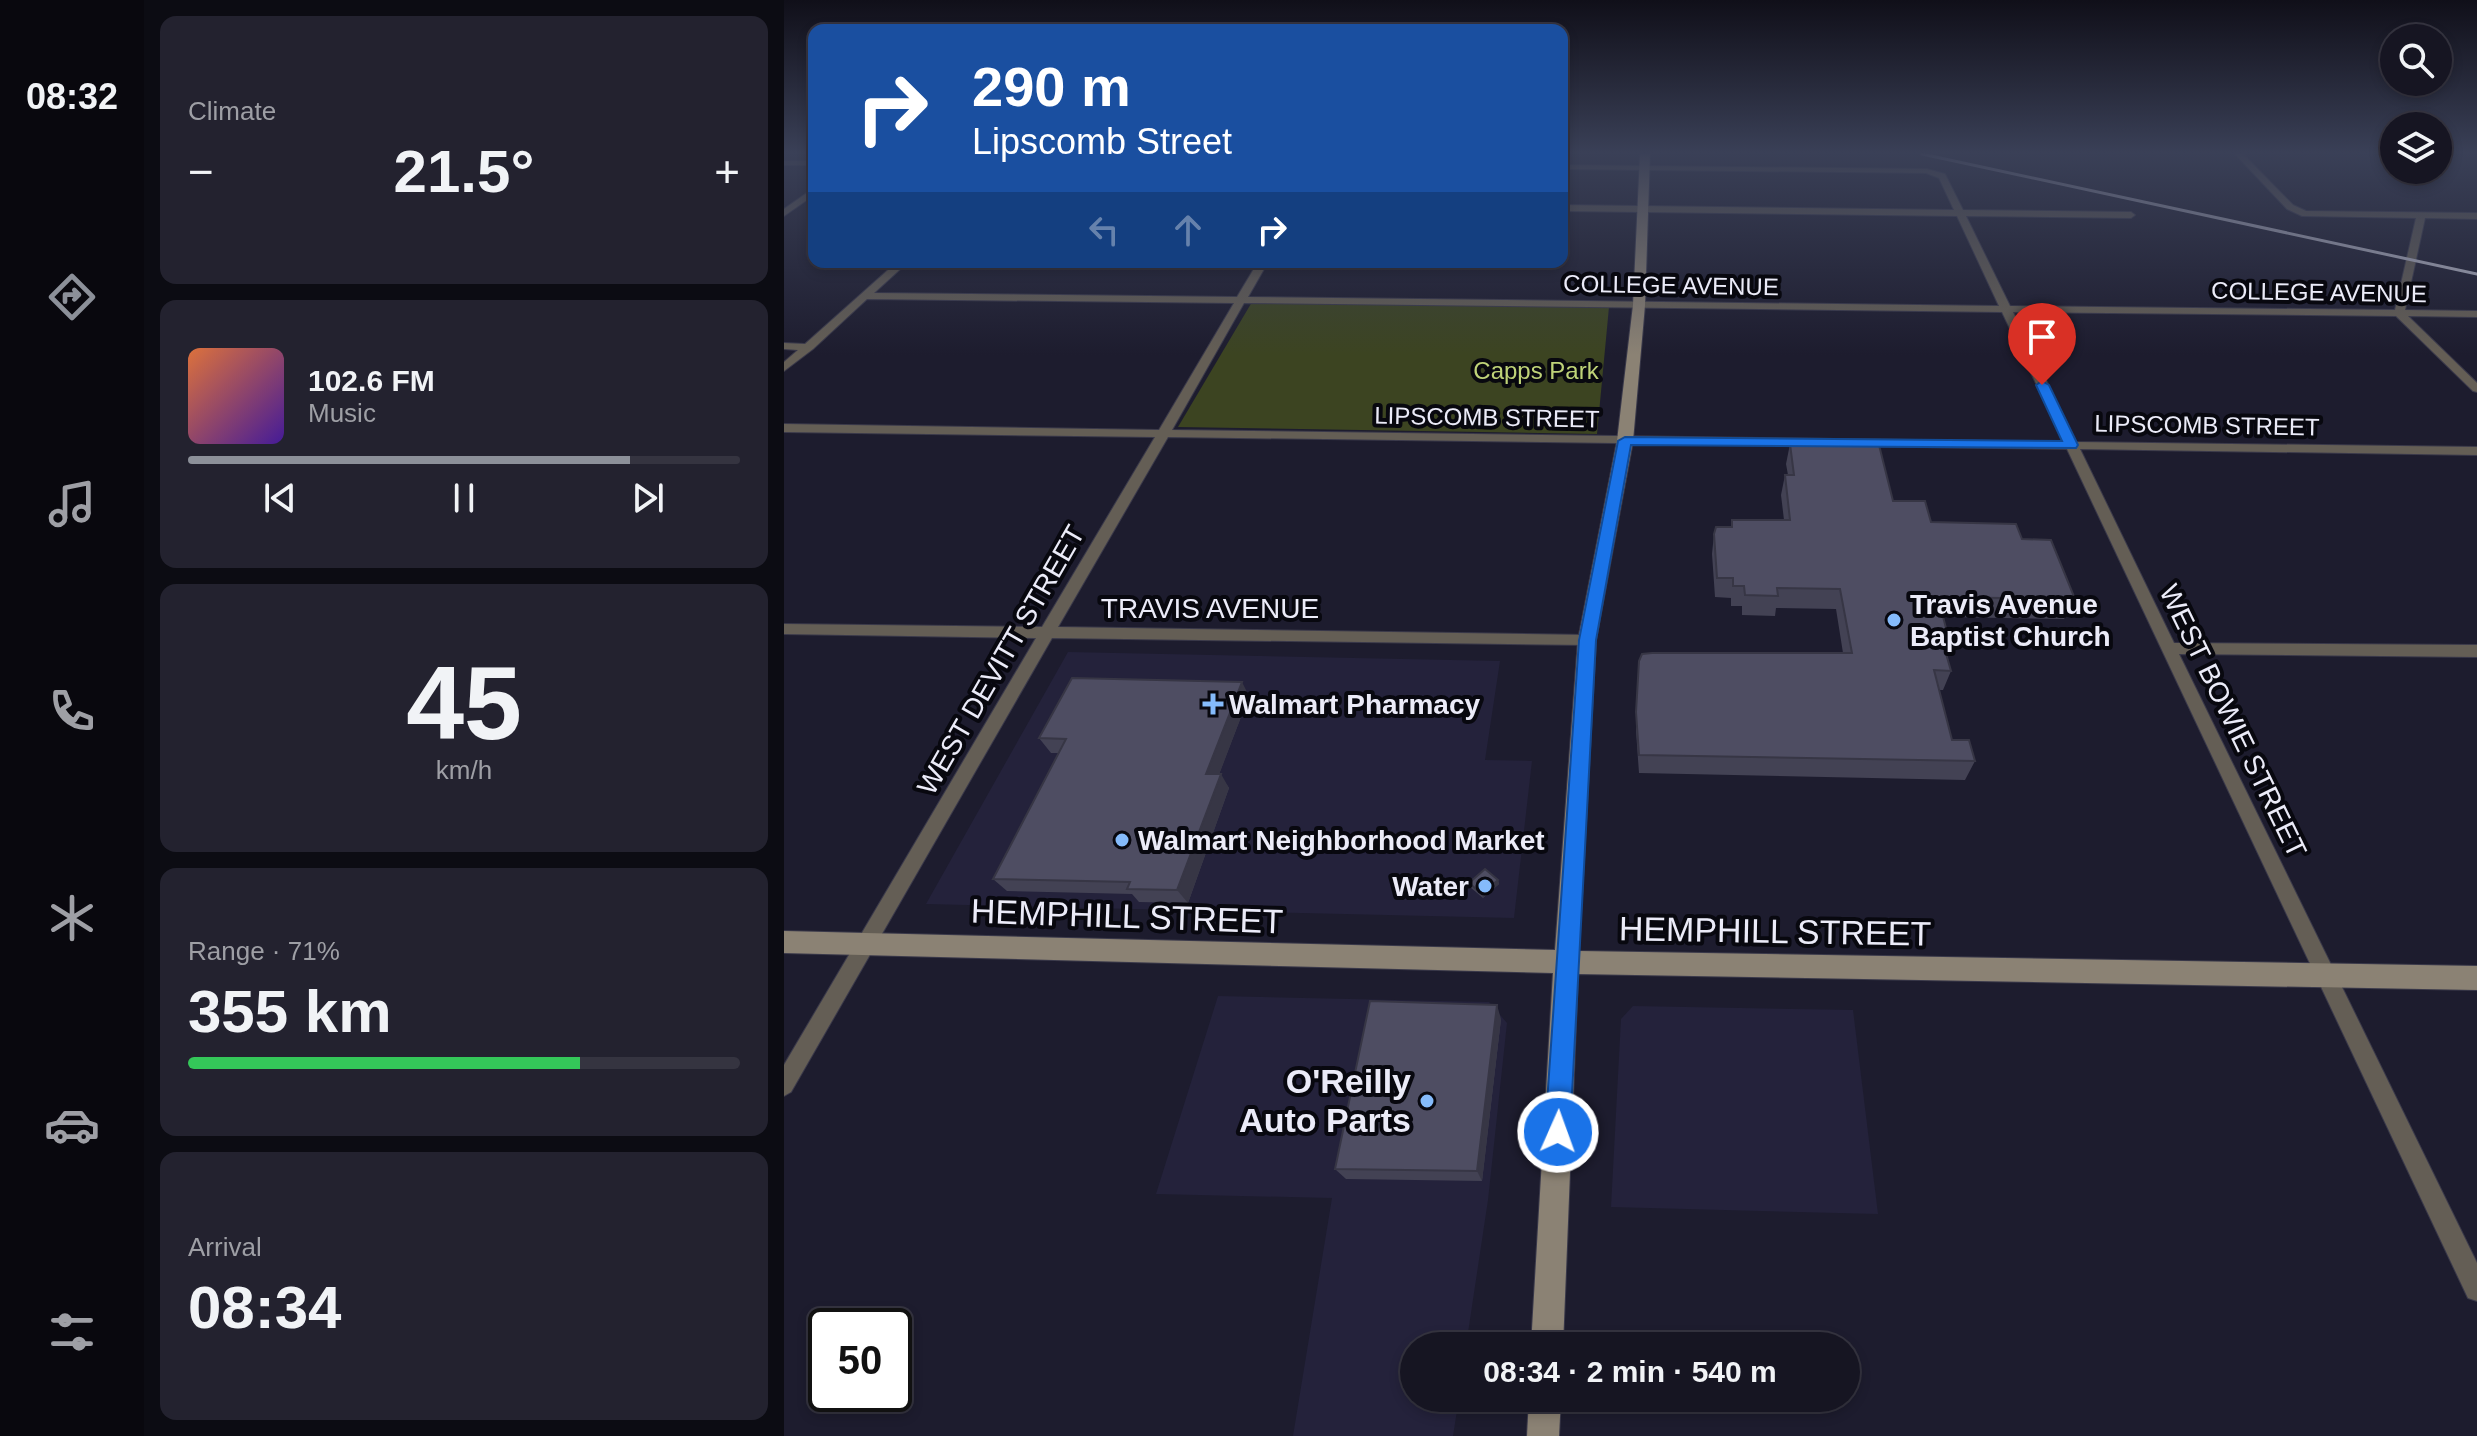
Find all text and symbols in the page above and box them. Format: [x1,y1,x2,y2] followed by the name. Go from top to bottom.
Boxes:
[2380,24,2452,184] map controls
[2380,24,2452,96] button: search
[972,55,1131,118] text: 290 m
[840,56,944,160] icon: right
[26,76,118,117] text: 08:32
[188,96,276,126] text: Climate
[2380,112,2452,184] button: layers
[972,121,1232,162] text: Lipscomb Street
[394,138,534,205] text: 21.5°
[188,147,214,196] text: −
[714,147,740,196] text: +
[1082,208,1126,252] icon: left
[1166,208,1210,252] icon: ahead
[1250,208,1294,252] icon: right
[44,269,100,325] icon: directions
[1563,270,1779,300] street label: COLLEGE AVENUE
[2211,277,2427,307] street label: COLLEGE AVENUE
[2008,303,2076,385] pin
[2020,315,2064,359] icon: arrive
[1473,357,1600,384] park label: Capps Park
[308,364,435,397] text: 102.6 FM
[308,398,376,428] text: Music
[1374,402,1600,432] street label: LIPSCOMB STREET
[2094,410,2320,440] street label: LIPSCOMB STREET
[44,476,100,532] icon: music
[258,476,302,520] icon: previous
[442,476,486,520] icon: pause
[626,476,670,520] icon: next
[911,520,1091,800] street label: WEST DEVITT STREET
[2153,580,2313,862] street label: WEST BOWIE STREET
[1910,589,2111,652] place label: Travis Avenue Baptist Church
[1101,593,1319,624] street label: TRAVIS AVENUE
[1885,611,1903,629] marker: Travis Avenue Baptist Church
[406,645,522,761] text: 45
[44,683,100,739] icon: phone
[1229,689,1480,720] place label: Walmart Pharmacy
[1204,695,1222,713] marker: Walmart Pharmacy
[436,755,492,785] text: km/h
[1138,825,1545,856] place label: Walmart Neighborhood Market
[1113,831,1131,849] marker: Walmart Neighborhood Market
[1392,871,1469,902] place label: Water
[1476,877,1494,895] marker: Water
[44,890,100,946] icon: climate
[970,892,1284,940] street label: HEMPHILL STREET
[1619,909,1931,953] street label: HEMPHILL STREET
[188,936,340,966] text: Range · 71%
[188,978,392,1045] text: 355 km
[1239,1062,1411,1139] place label: O'Reilly Auto Parts
[1516,1090,1600,1174] position arrow
[1418,1092,1436,1110] marker: O'Reilly Auto Parts
[44,1097,100,1153] icon: car
[188,1232,262,1262] text: Arrival
[188,1274,341,1341] text: 08:34
[44,1304,100,1360] icon: filters
[808,1308,912,1412] speed limit sign: 50
[1483,1355,1777,1388] text: 08:34 · 2 min · 540 m

